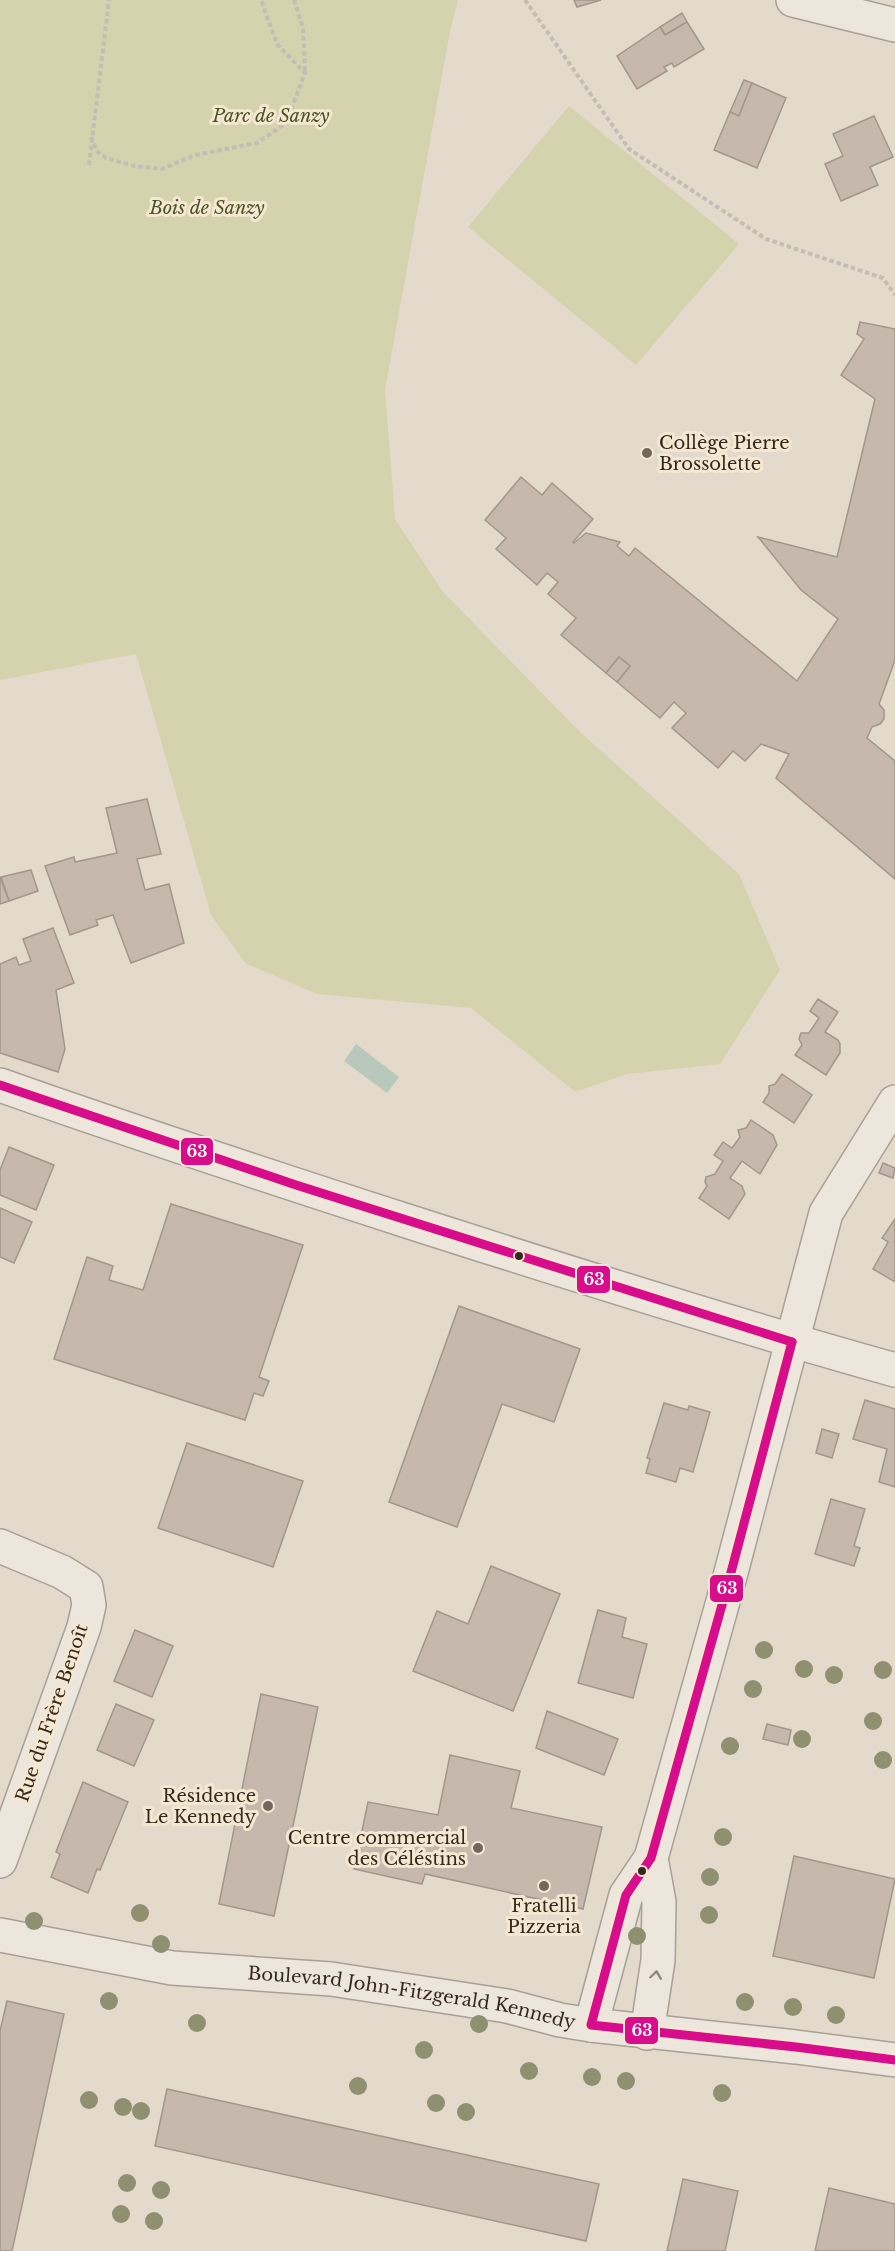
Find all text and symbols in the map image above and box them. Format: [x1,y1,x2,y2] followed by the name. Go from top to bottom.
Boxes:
[211,105,330,127] park label: Parc de Sanzy
[149,197,265,219] park label: Bois de Sanzy
[659,432,790,475] place label: Collège Pierre Brossolette
[640,446,654,460] marker: Collège Pierre Brossolette
[180,1137,214,1166] line badge: 63
[187,1141,207,1161] text: 63
[513,1250,525,1262] unlabelled marker
[576,1265,611,1294] line badge: 63
[584,1269,604,1289] text: 63
[709,1574,744,1603] line badge: 63
[717,1578,737,1598] text: 63
[11,1621,93,1805] street label: Rue du Frère Benoît
[145,1785,256,1828] place label: Résidence Le Kennedy
[261,1799,275,1813] marker: Résidence Le Kennedy
[288,1827,466,1870] place label: Centre commercial des Céléstins
[471,1841,485,1855] marker: Centre commercial des Céléstins
[636,1865,648,1877] unlabelled marker
[537,1879,551,1893] marker: Fratelli Pizzeria
[507,1895,581,1938] place label: Fratelli Pizzeria
[247,1962,578,2033] street label: Boulevard John-Fitzgerald Kennedy
[649,1970,661,1979] one-way arrow
[624,2016,659,2045] line badge: 63
[632,2020,652,2040] text: 63

